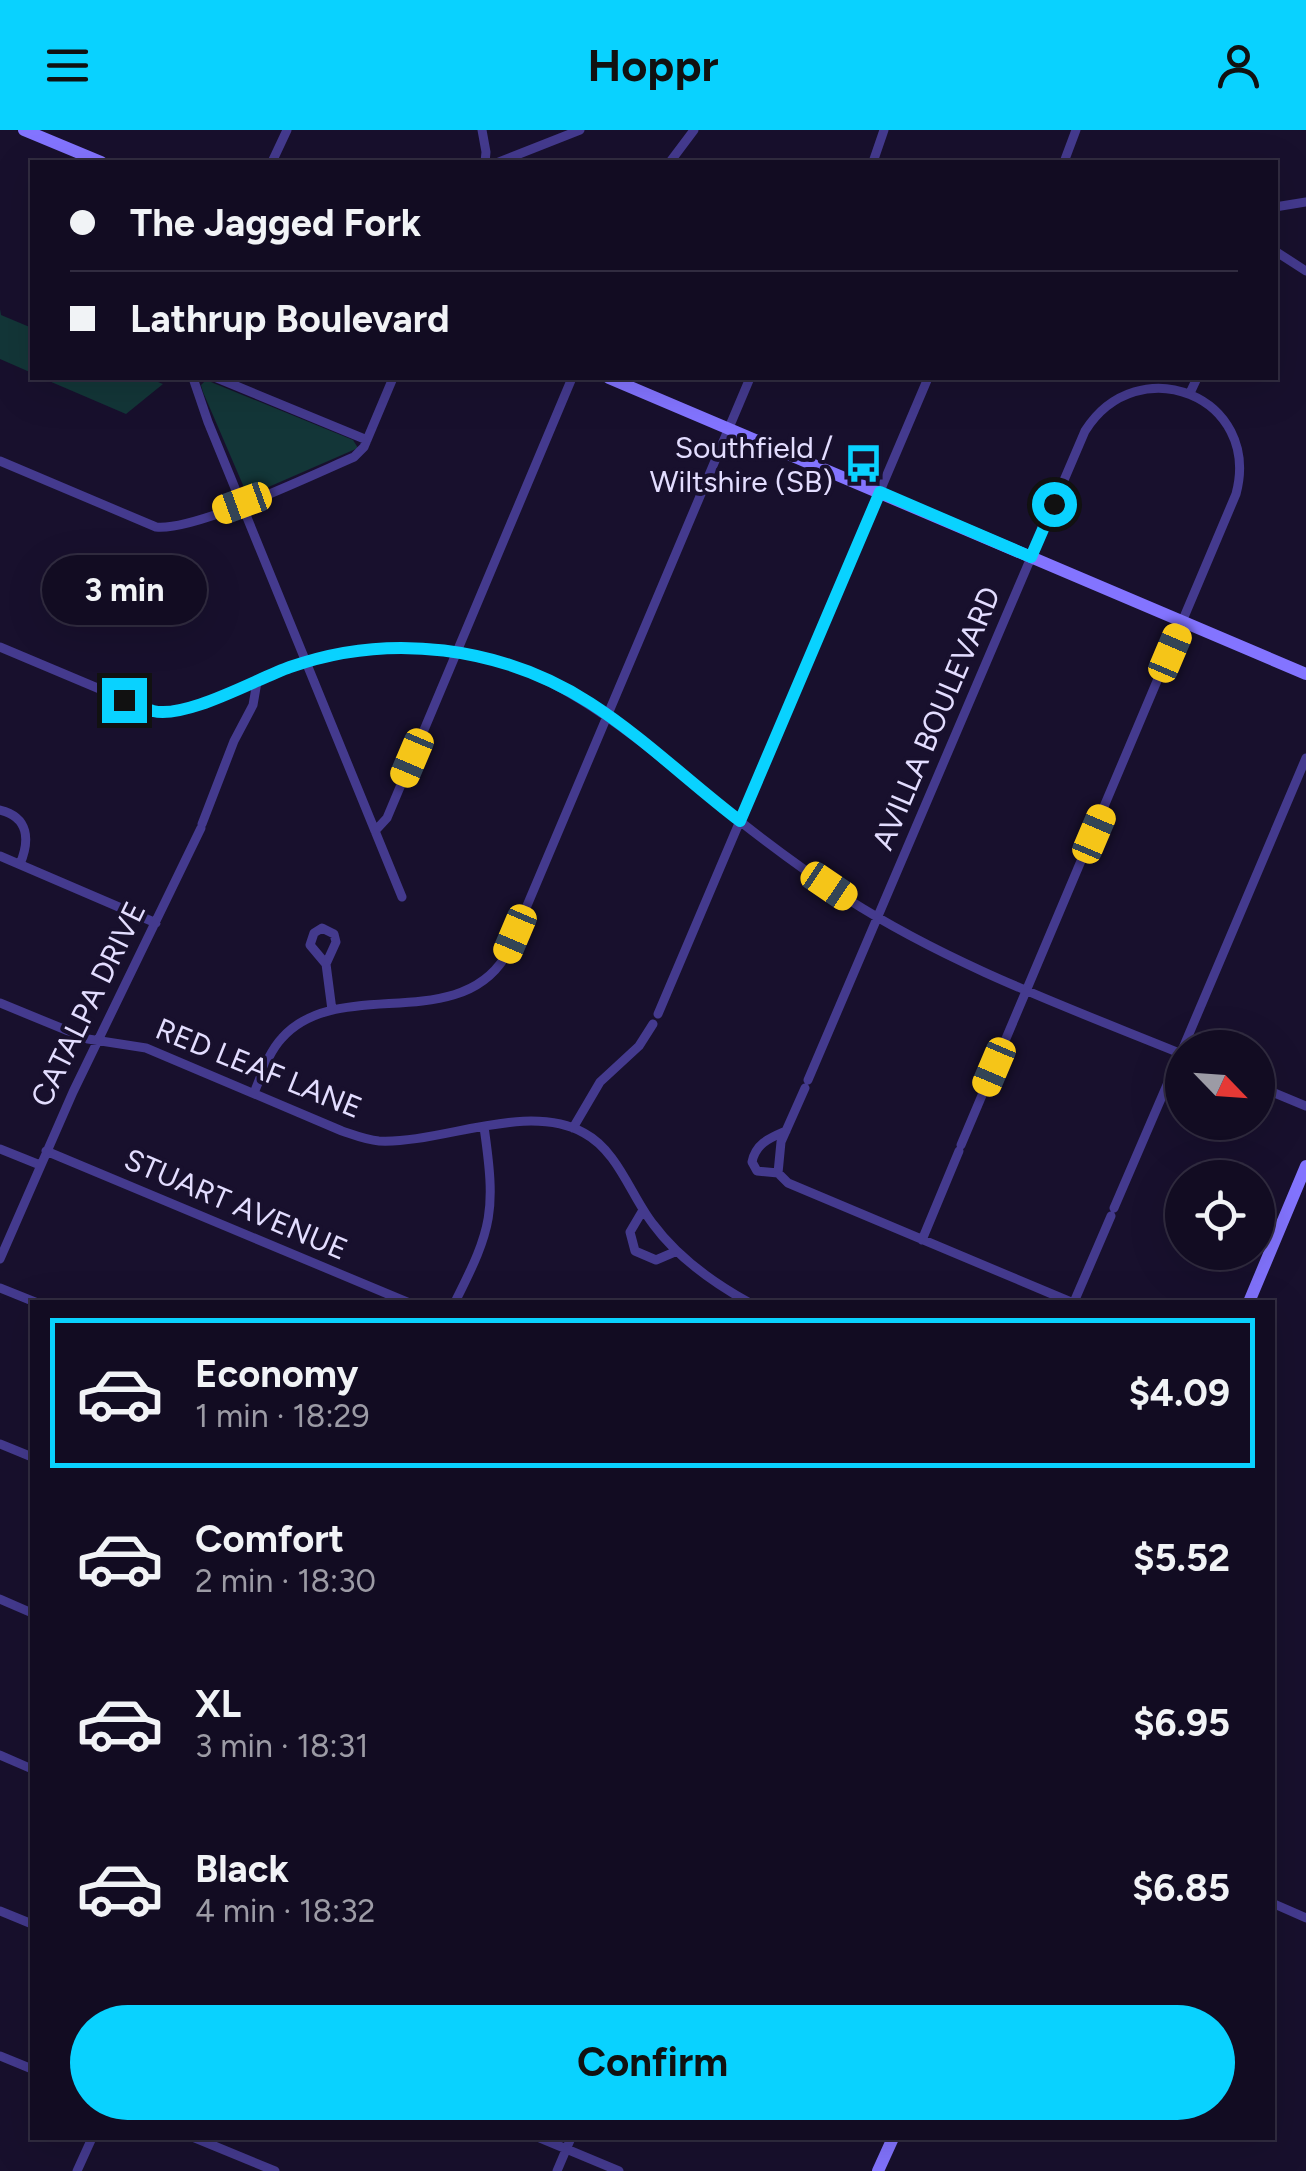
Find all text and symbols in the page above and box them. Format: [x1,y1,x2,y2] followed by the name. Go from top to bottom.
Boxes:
[40,38,95,93] icon: menu
[587,38,719,92] text: Hoppr
[1211,38,1266,93] icon: person
[130,200,421,246] text: The Jagged Fork
[130,296,450,342] text: Lathrup Boulevard
[650,429,833,500] place label: Southfield / Wiltshire (SB)
[842,443,884,485] bus stop icon: Southfield / Wiltshire (SB)
[209,479,275,527] car
[1032,482,1077,527] route start
[42,555,206,625] callout: 3 min
[85,571,164,609] text: 3 min
[864,581,1008,855] street label: AVILLA BOULEVARD
[1144,620,1196,686] car
[102,678,147,723] route end
[386,725,438,791] car
[1068,801,1120,867] car
[796,857,862,915] car
[22,896,154,1112] street label: CATALPA DRIVE
[489,901,541,967] car
[151,1010,367,1126] street label: RED LEAF LANE
[1165,1030,1275,1140] north arrow
[1165,1030,1275,1270] map controls
[968,1034,1020,1100] car
[119,1140,353,1268] street label: STUART AVENUE
[1165,1160,1275,1270] button: locate
[75,1348,165,1438] icon: car
[195,1351,358,1397] text: Economy
[1129,1370,1230,1416] text: $4.09
[195,1397,370,1435] text: 1 min · 18:29
[75,1513,165,1603] icon: car
[195,1516,344,1562] text: Comfort
[1133,1535,1230,1581] text: $5.52
[195,1562,376,1600] text: 2 min · 18:30
[75,1678,165,1768] icon: car
[195,1681,241,1727] text: XL
[1133,1700,1230,1746] text: $6.95
[195,1727,368,1765] text: 3 min · 18:31
[75,1843,165,1933] icon: car
[195,1846,289,1892] text: Black
[1132,1865,1230,1911] text: $6.85
[195,1892,375,1930] text: 4 min · 18:32
[70,2005,1235,2120] button: Confirm

